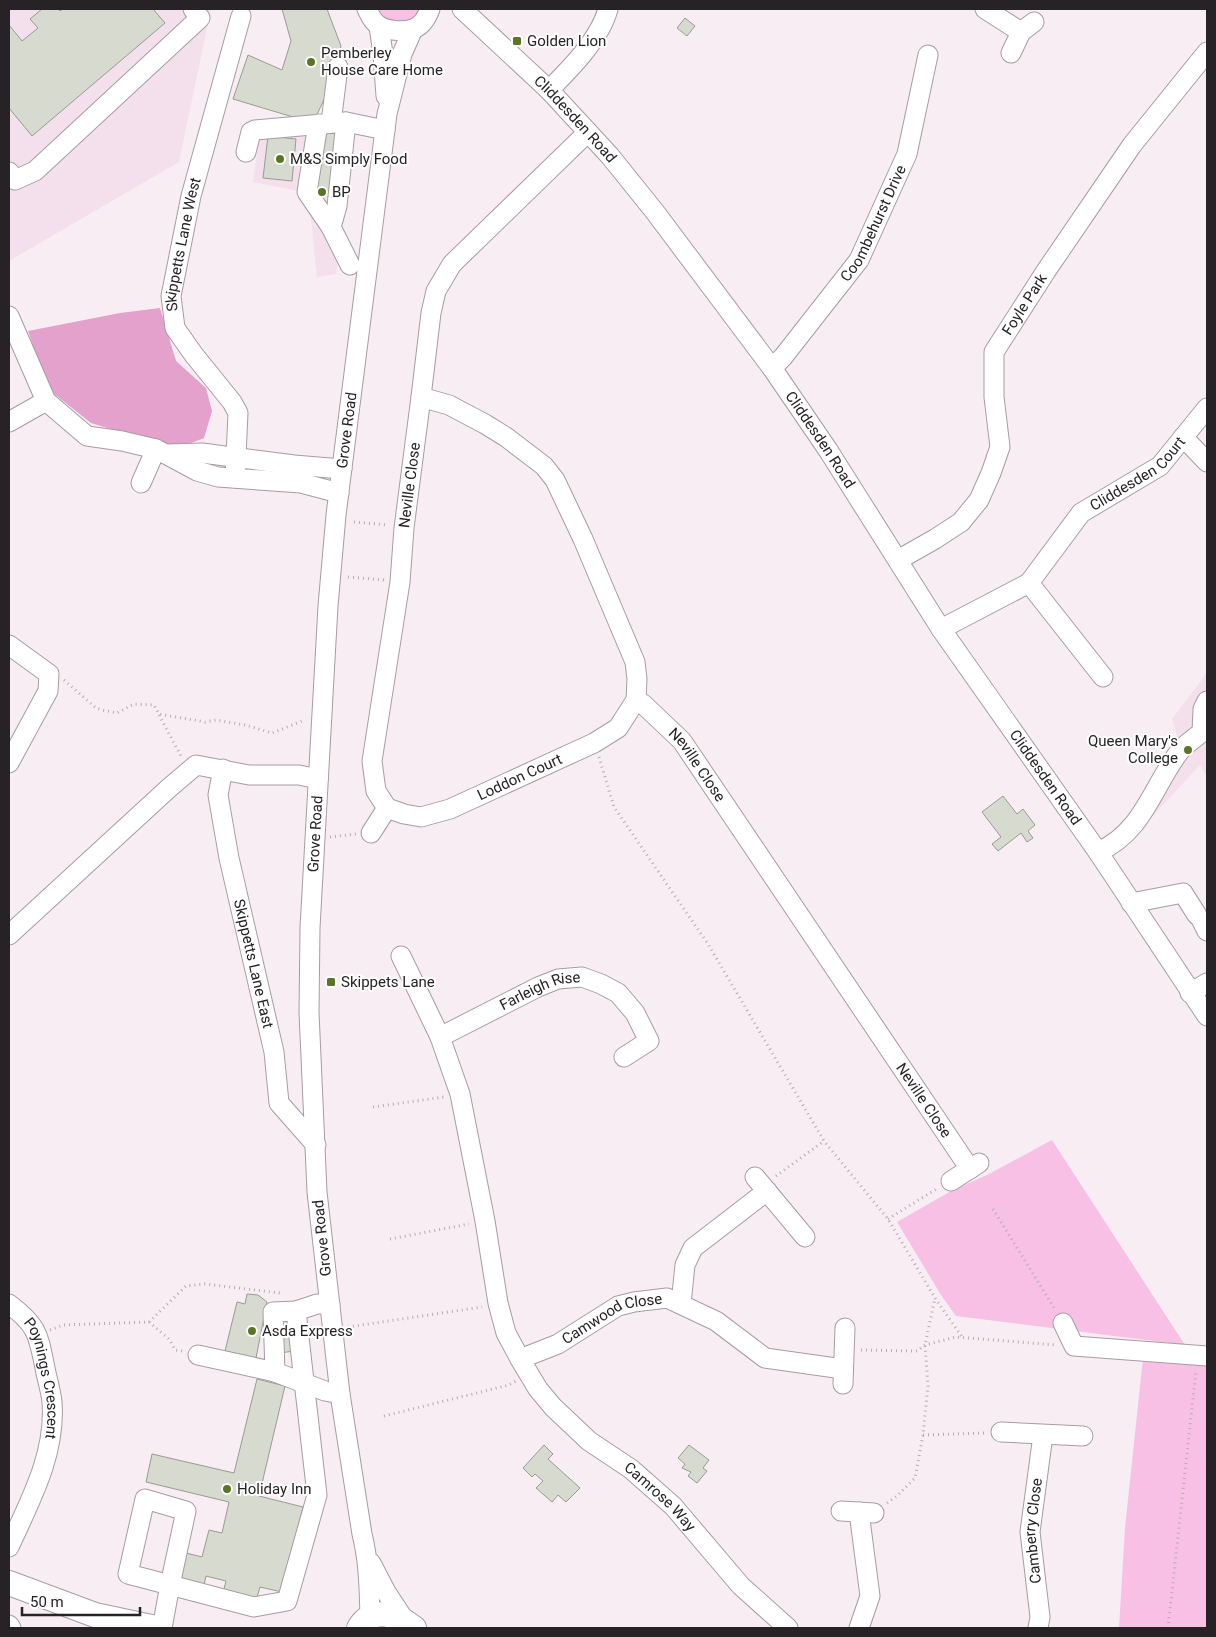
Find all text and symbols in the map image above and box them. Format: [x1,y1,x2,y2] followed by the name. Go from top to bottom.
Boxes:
[527,32,606,50] place label: Golden Lion
[511,35,523,47] marker: Golden Lion
[321,44,443,79] place label: Pemberley House Care Home
[305,56,317,68] marker: Pemberley House Care Home
[530,72,621,166] street label: Cliddesden Road
[290,150,407,168] place label: M&S Simply Food
[274,153,286,165] marker: M&S Simply Food
[837,162,910,285] street label: Coombehurst Drive
[162,175,205,312] street label: Skippetts Lane West
[332,183,351,201] place label: BP
[316,186,328,198] marker: BP
[998,270,1051,338] street label: Foyle Park
[782,388,859,492] street label: Cliddesden Road
[333,391,361,470] street label: Grove Road
[1087,433,1189,515] street label: Cliddesden Court
[395,441,424,529] street label: Neville Close
[665,724,729,805] street label: Neville Close
[1006,726,1085,829] street label: Cliddesden Road
[1088,732,1178,767] place label: Queen Mary's College
[1182,744,1194,756] marker: Queen Mary's College
[474,750,565,804] street label: Loddon Court
[304,795,326,873] street label: Grove Road
[230,897,277,1030] street label: Skippetts Lane East
[497,968,581,1014] street label: Farleigh Rise
[341,973,435,991] place label: Skippets Lane
[325,976,337,988] marker: Skippets Lane
[892,1060,955,1141] street label: Neville Close
[309,1199,335,1277] street label: Grove Road
[559,1290,663,1348] street label: Camwood Close
[20,1314,61,1441] street label: Poynings Crescent
[262,1322,353,1340] place label: Asda Express
[246,1325,258,1337] marker: Asda Express
[621,1458,700,1535] street label: Camrose Way
[1021,1477,1046,1585] street label: Camberry Close
[237,1480,312,1498] place label: Holiday Inn
[221,1483,233,1495] marker: Holiday Inn
[22,1584,140,1616] scale bar
[30,1593,64,1611] text: 50 m

